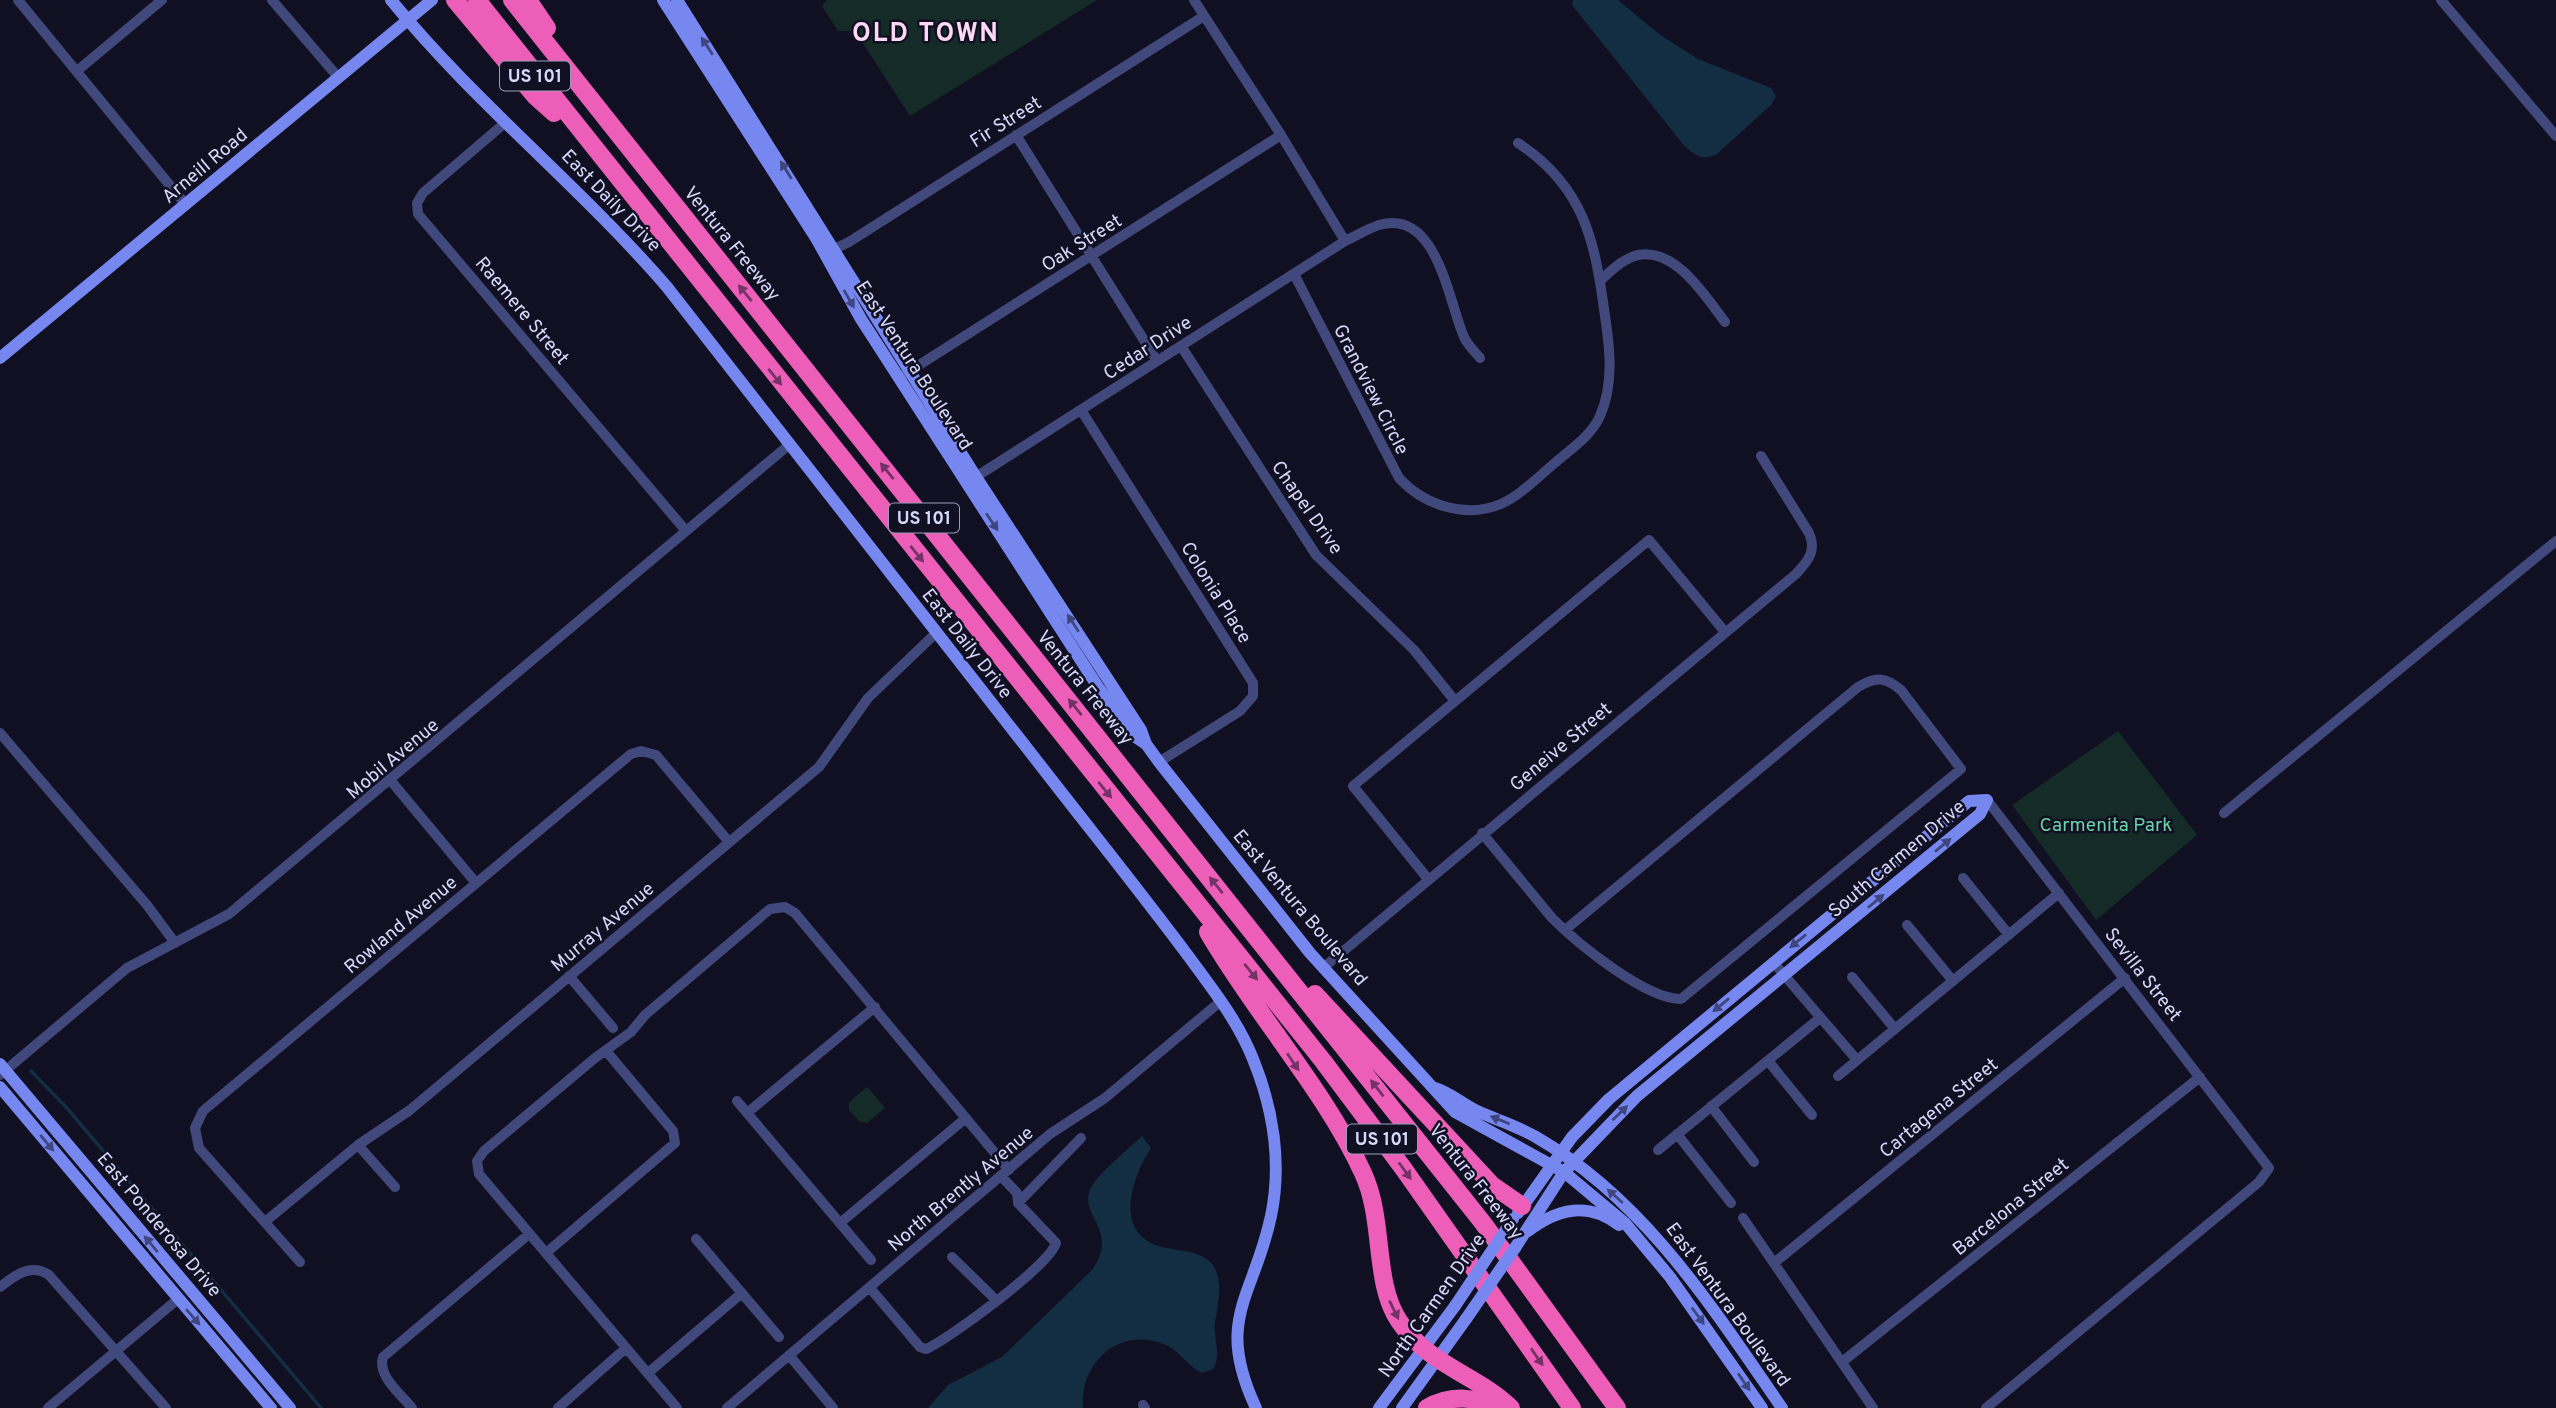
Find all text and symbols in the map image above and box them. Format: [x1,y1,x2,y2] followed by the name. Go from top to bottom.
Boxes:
[852,18,1000,51] district label: OLD TOWN
[701,36,714,55] one-way arrow
[500,62,570,90] road number: US 101
[966,91,1046,154] street label: Fir Street
[157,124,253,209] street label: Arneill Road
[556,145,666,258] street label: East Daily Drive
[780,160,793,179] one-way arrow
[678,182,785,306] street label: Ventura Freeway
[1037,210,1127,278] street label: Oak Street
[469,252,574,370] street label: Raemere Street
[850,277,977,455] street label: East Ventura Boulevard
[738,285,753,303] one-way arrow
[843,290,855,309] one-way arrow
[1099,311,1197,386] street label: Cedar Drive
[1327,321,1413,459] street label: Grandview Circle
[767,367,782,385] one-way arrow
[1265,457,1347,560] street label: Chapel Drive
[880,463,895,480] one-way arrow
[889,504,959,532] road number: US 101
[985,512,998,532] one-way arrow
[1175,538,1256,648] street label: Colonia Place
[909,545,924,563] one-way arrow
[916,584,1017,704] street label: East Daily Drive
[1066,613,1079,633] one-way arrow
[1031,626,1138,750] street label: Ventura Freeway
[1067,698,1082,716] one-way arrow
[1505,698,1617,797] street label: Geneive Street
[342,714,445,805] street label: Mobil Avenue
[1097,780,1112,798] one-way arrow
[1824,795,1971,924] street label: South Carmen Drive
[2040,814,2172,838] park label: Carmenita Park
[1227,825,1372,992] street label: East Ventura Boulevard
[1935,838,1952,853] one-way arrow
[340,871,463,980] street label: Rowland Avenue
[1209,876,1224,894] one-way arrow
[547,877,660,978] street label: Murray Avenue
[1867,894,1884,909] one-way arrow
[2098,924,2186,1027] street label: Sevilla Street
[1789,934,1807,949] one-way arrow
[1243,964,1258,981] one-way arrow
[1712,997,1729,1012] one-way arrow
[1287,1052,1300,1072] one-way arrow
[1875,1053,2004,1164] street label: Cartagena Street
[1370,1080,1385,1098] one-way arrow
[1611,1105,1628,1121] one-way arrow
[1490,1115,1511,1126] one-way arrow
[1423,1119,1528,1245] street label: Ventura Freeway
[884,1122,1039,1258] street label: North Brently Avenue
[1347,1124,1417,1154] road number: US 101
[39,1134,55,1152] one-way arrow
[91,1148,226,1303] street label: East Ponderosa Drive
[1948,1153,2074,1262] street label: Barcelona Street
[1398,1162,1412,1180] one-way arrow
[1606,1188,1624,1204] one-way arrow
[1660,1218,1795,1392] street label: East Ventura Boulevard
[1374,1229,1491,1383] street label: North Carmen Drive
[144,1235,159,1252] one-way arrow
[1388,1300,1400,1321] one-way arrow
[1691,1307,1705,1325] one-way arrow
[185,1308,201,1326] one-way arrow
[1530,1348,1544,1366] one-way arrow
[1737,1373,1751,1391] one-way arrow

